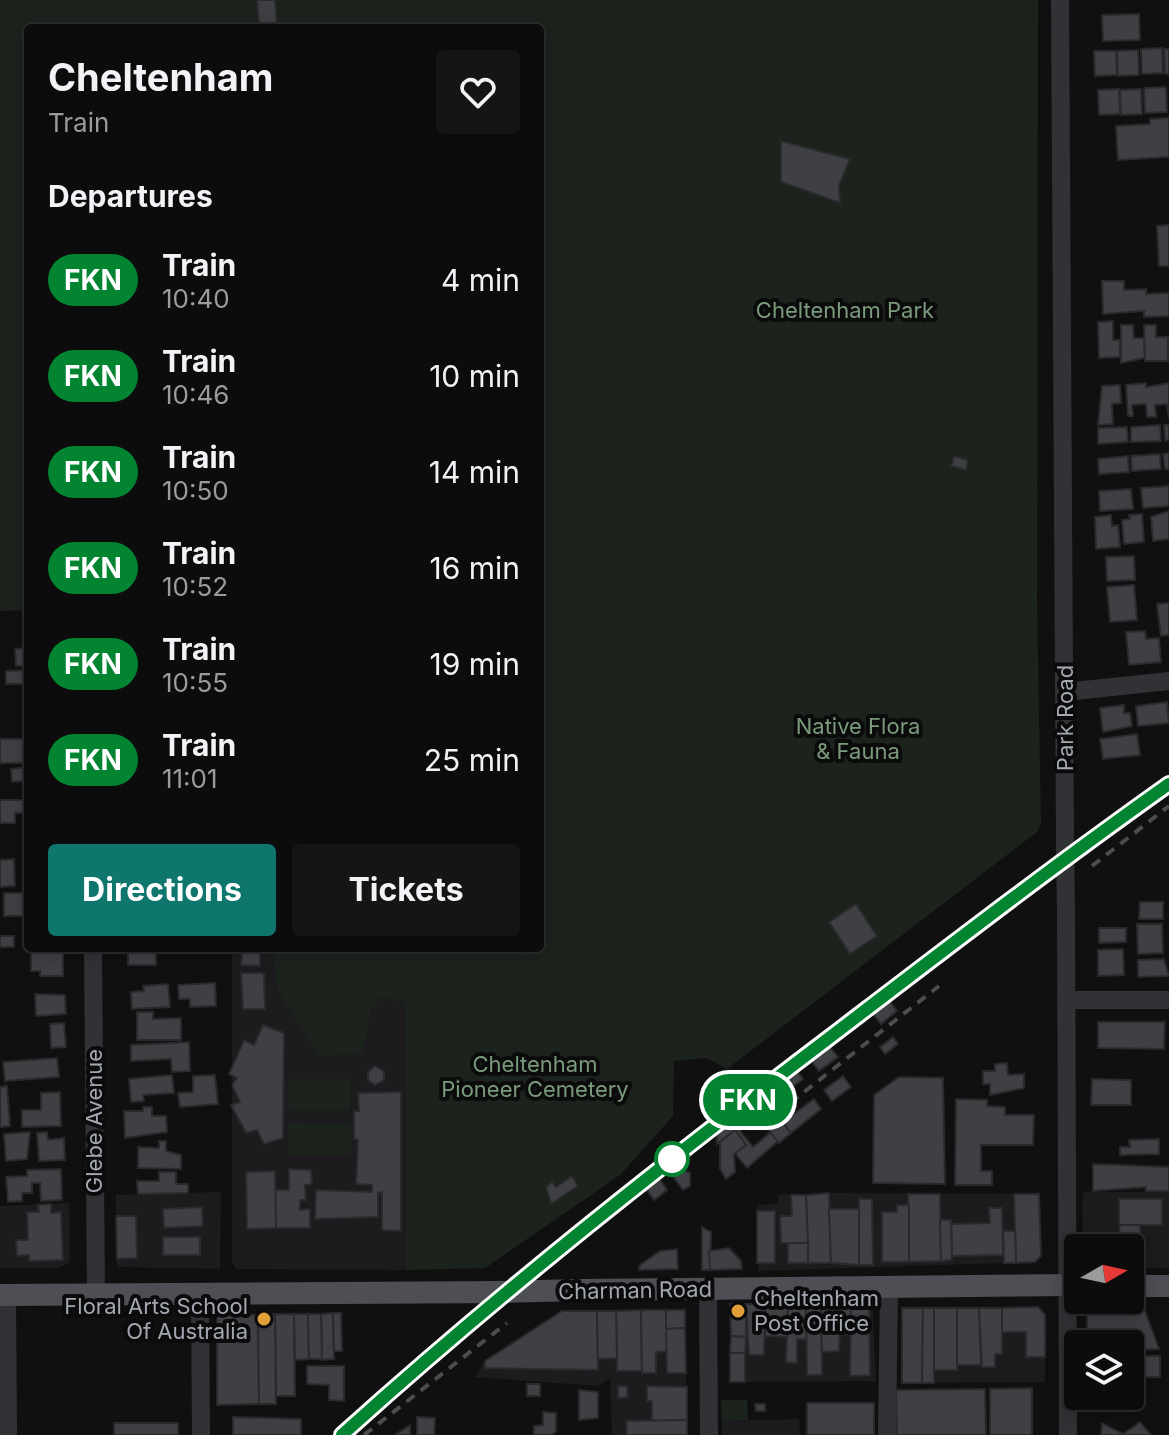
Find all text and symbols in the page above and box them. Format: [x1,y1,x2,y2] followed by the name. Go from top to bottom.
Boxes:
[436,50,520,134] button: heart
[48,54,274,100] text: Cheltenham
[48,107,109,138] text: Train
[48,178,213,214] text: Departures
[162,247,236,283] text: Train
[441,262,520,298] text: 4 min
[64,263,122,297] text: FKN
[162,283,230,314] text: 10:40
[756,297,934,323] park label: Cheltenham Park
[162,343,236,379] text: Train
[429,358,520,394] text: 10 min
[64,359,122,393] text: FKN
[162,379,229,410] text: 10:46
[162,439,236,475] text: Train
[429,454,520,490] text: 14 min
[64,455,122,489] text: FKN
[162,475,229,506] text: 10:50
[162,535,236,571] text: Train
[429,550,520,586] text: 16 min
[64,551,122,585] text: FKN
[162,571,228,602] text: 10:52
[162,631,236,667] text: Train
[429,646,520,682] text: 19 min
[64,647,122,681] text: FKN
[1052,665,1078,771] street label: Park Road
[162,667,228,698] text: 10:55
[796,713,920,764] park label: Native Flora & Fauna
[162,727,236,763] text: Train
[424,742,520,778] text: 25 min
[64,743,122,777] text: FKN
[162,763,218,794] text: 11:01
[48,844,276,936] button: Directions
[292,844,520,936] button: Tickets
[81,1049,107,1193] street label: Glebe Avenue
[441,1051,629,1102] park label: Cheltenham Pioneer Cemetery
[702,1074,794,1126] line badge: FKN
[719,1083,777,1117] text: FKN
[655,1142,689,1176] unlabelled marker
[1064,1234,1144,1314] north arrow
[1064,1234,1144,1410] map controls
[558,1276,712,1304] street label: Charman Road
[754,1285,879,1336] place label: Cheltenham Post Office
[64,1293,248,1344] place label: Floral Arts School Of Australia
[729,1302,747,1320] marker: Cheltenham Post Office
[255,1310,273,1328] marker: Floral Arts School Of Australia
[1064,1330,1144,1410] button: layers

